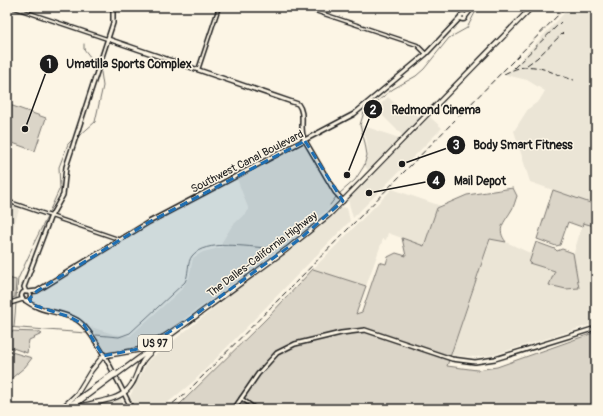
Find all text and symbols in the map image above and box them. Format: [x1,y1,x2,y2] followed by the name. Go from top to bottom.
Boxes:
[39,52,200,76] callout: Umatilla Sports Complex
[47,57,51,72] text: 1
[66,57,192,72] text: Umatilla Sports Complex
[363,97,489,121] callout: Redmond Cinema
[370,103,377,118] text: 2
[391,103,481,118] text: Redmond Cinema
[189,127,306,196] street label: Southwest Canal Boulevard
[446,133,581,157] callout: Body Smart Fitness
[453,138,460,153] text: 3
[473,138,573,153] text: Body Smart Fitness
[426,168,514,192] callout: Mail Depot
[432,174,440,189] text: 4
[454,174,507,189] text: Mail Depot
[205,209,320,300] street label: The Dalles-California Highway
[138,335,172,351] road number: US 97

